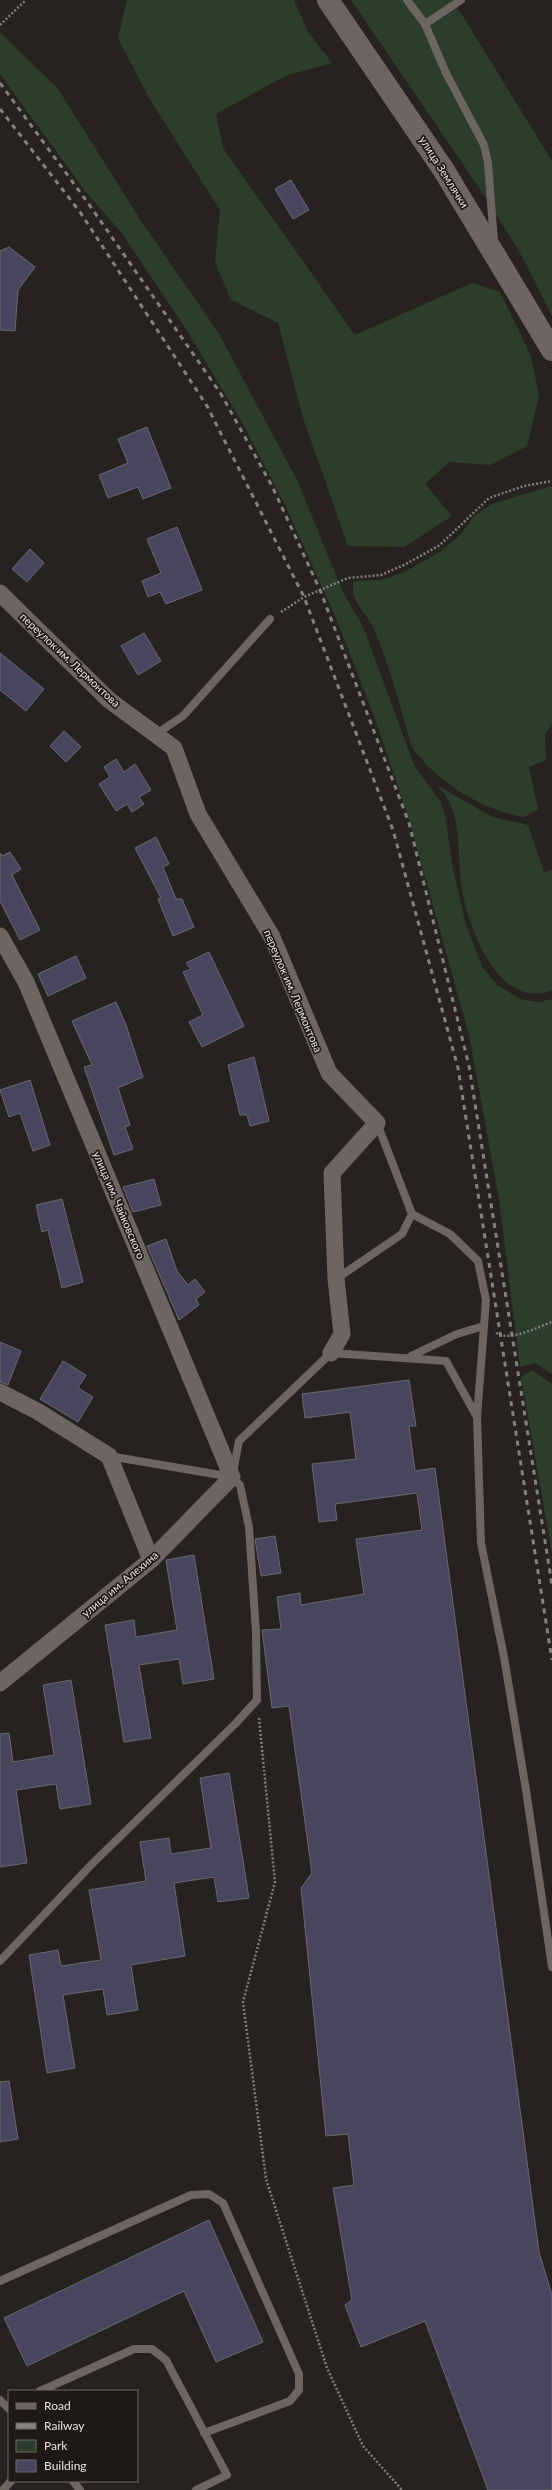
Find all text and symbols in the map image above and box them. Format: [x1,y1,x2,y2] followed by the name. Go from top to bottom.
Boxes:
[417,133,472,210] street label: улица Землячки
[18,610,123,709] street label: переулок им. Лермонтова
[262,927,325,1054] street label: переулок им. Лермонтова
[91,1149,148,1261] street label: улица им. Чайковского
[79,1548,160,1619] street label: улица им. Алехина
[8,2390,138,2482] legend
[44,2398,71,2413] text: Road
[44,2418,85,2433] text: Railway
[44,2438,68,2453] text: Park
[44,2458,87,2473] text: Building

